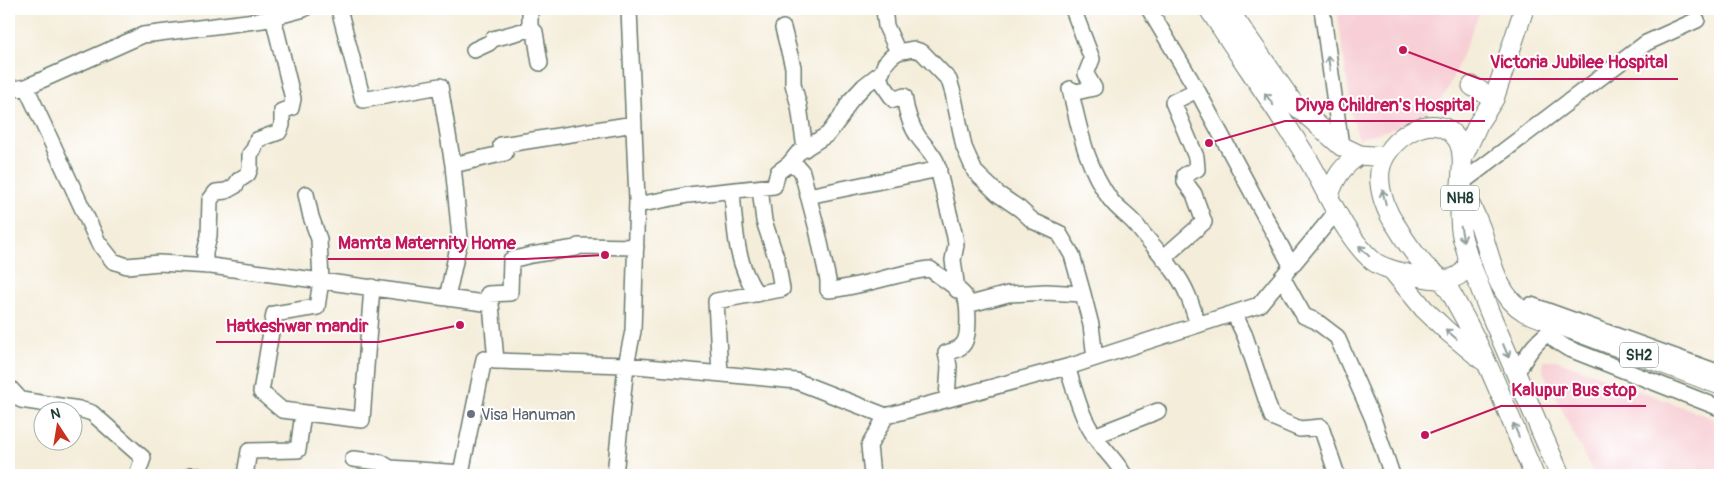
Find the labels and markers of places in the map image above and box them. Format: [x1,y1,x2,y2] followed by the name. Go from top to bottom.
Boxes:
[1480,46,1678,79] callout: Victoria Jubilee Hospital
[1285,88,1485,121] callout: Divya Children's Hospital
[328,226,525,259] callout: Mamta Maternity Home
[216,309,379,342] callout: Hatkeshwar mandir
[1501,373,1646,406] callout: Kalupur Bus stop
[481,405,575,425] place label: Visa Hanuman
[465,408,477,420] marker: Visa Hanuman

